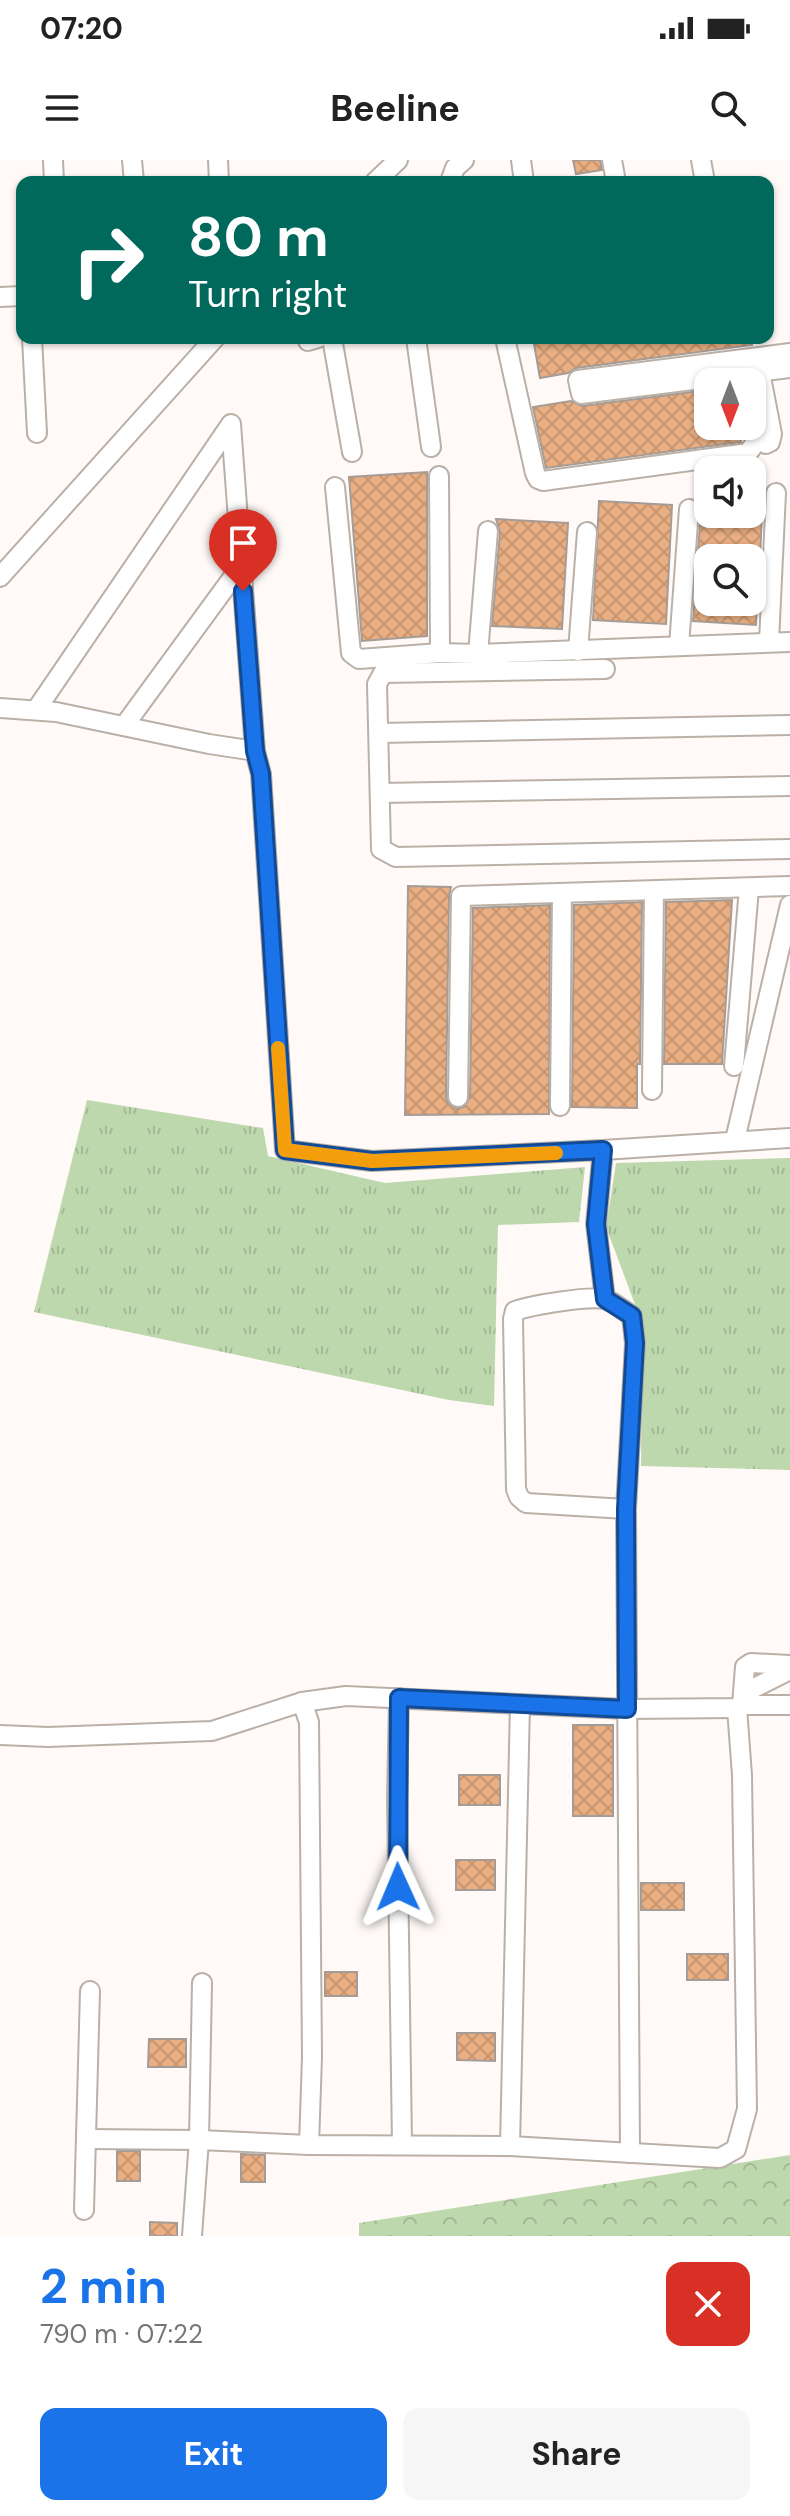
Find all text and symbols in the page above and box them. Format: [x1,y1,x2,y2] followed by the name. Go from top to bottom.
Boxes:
[40,9,123,48] text: 07:20
[330,85,460,132] text: Beeline
[40,86,84,130] icon: menu
[706,86,750,130] icon: search
[188,200,329,273] text: 80 m
[56,208,160,312] icon: right
[188,271,347,318] text: Turn right
[694,368,766,440] north arrow
[694,368,766,616] map controls
[694,456,766,528] button: sound
[209,509,277,591] pin
[221,521,265,565] icon: arrive
[694,544,766,616] button: search
[356,1845,440,1929] position arrow
[40,2255,167,2318] text: 2 min
[666,2262,750,2346] button: close
[40,2317,203,2351] text: 790 m · 07:22
[40,2408,387,2500] button: Exit
[403,2408,750,2500] button: Share

